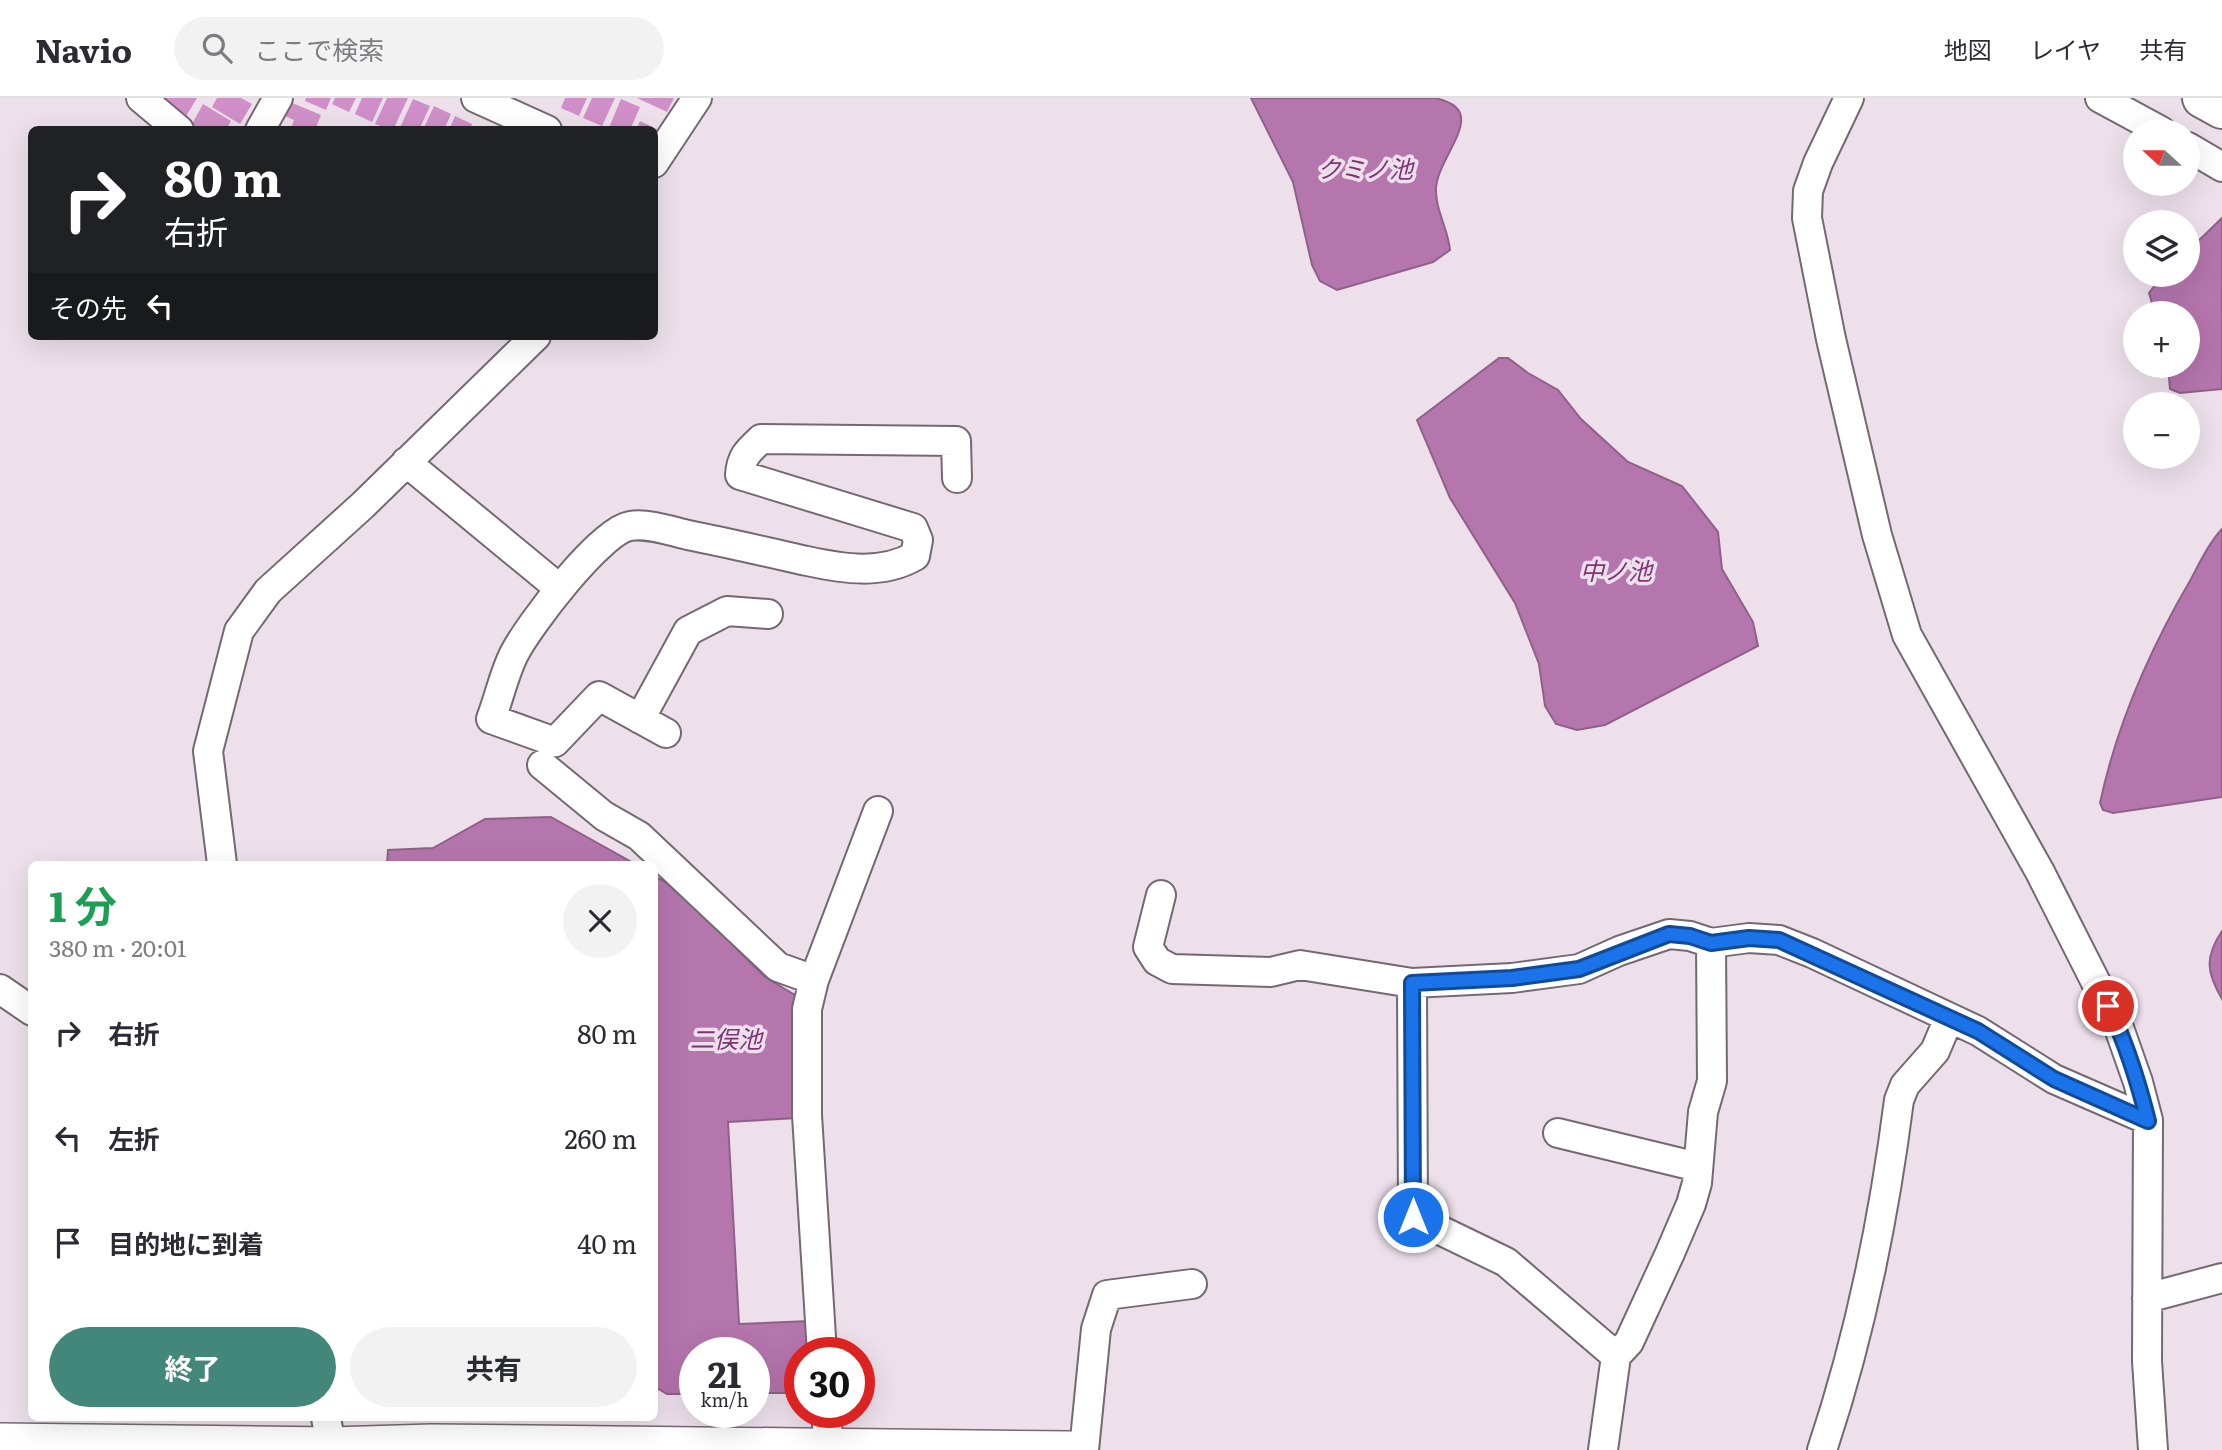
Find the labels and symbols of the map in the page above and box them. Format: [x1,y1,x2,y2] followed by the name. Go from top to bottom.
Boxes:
[2123,119,2200,196] north arrow
[1317,150,1415,185] water label: クミノ池
[1580,552,1654,587] water label: 中ノ池
[2078,976,2138,1036] pin
[690,1020,764,1055] water label: 二俣池
[1376,1180,1450,1254] position arrow
[784,1337,875,1428] speed limit sign: 30

